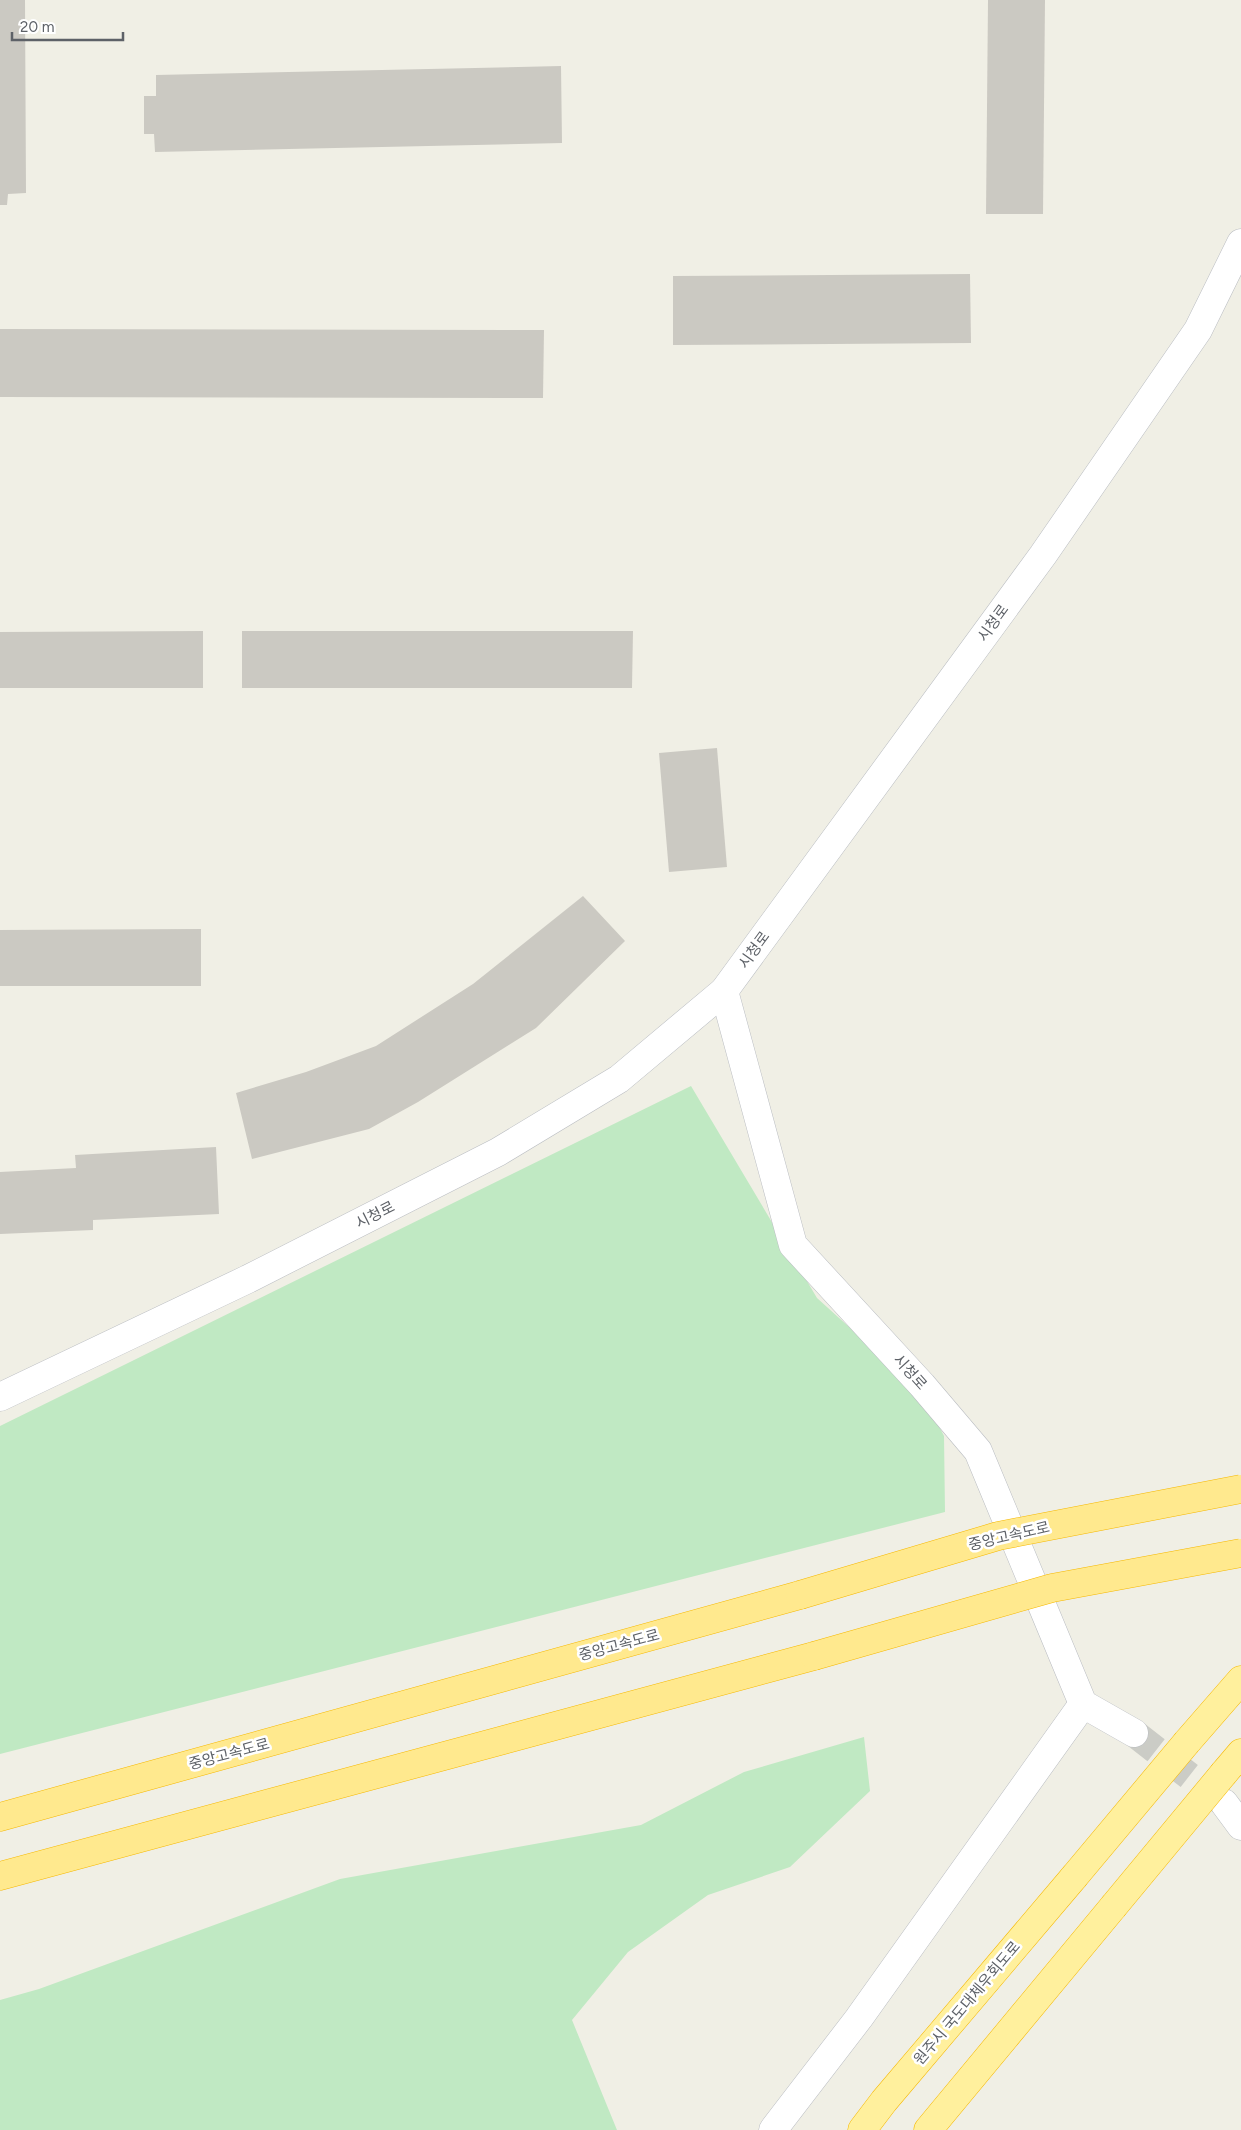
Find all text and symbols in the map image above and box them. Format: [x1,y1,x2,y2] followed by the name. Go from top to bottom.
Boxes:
[12,10,124,42] scale bar
[20,18,54,36] text: 20 m
[974,601,1012,645] street label: 시청로
[735,928,773,972] street label: 시청로
[352,1198,398,1232] street label: 시청로
[889,1351,931,1393] street label: 시청로
[967,1518,1051,1554] street label: 중앙고속도로
[577,1626,661,1664] street label: 중앙고속도로
[187,1735,271,1773] street label: 중앙고속도로
[910,1938,1024,2068] street label: 원주시 국도대체우회도로

